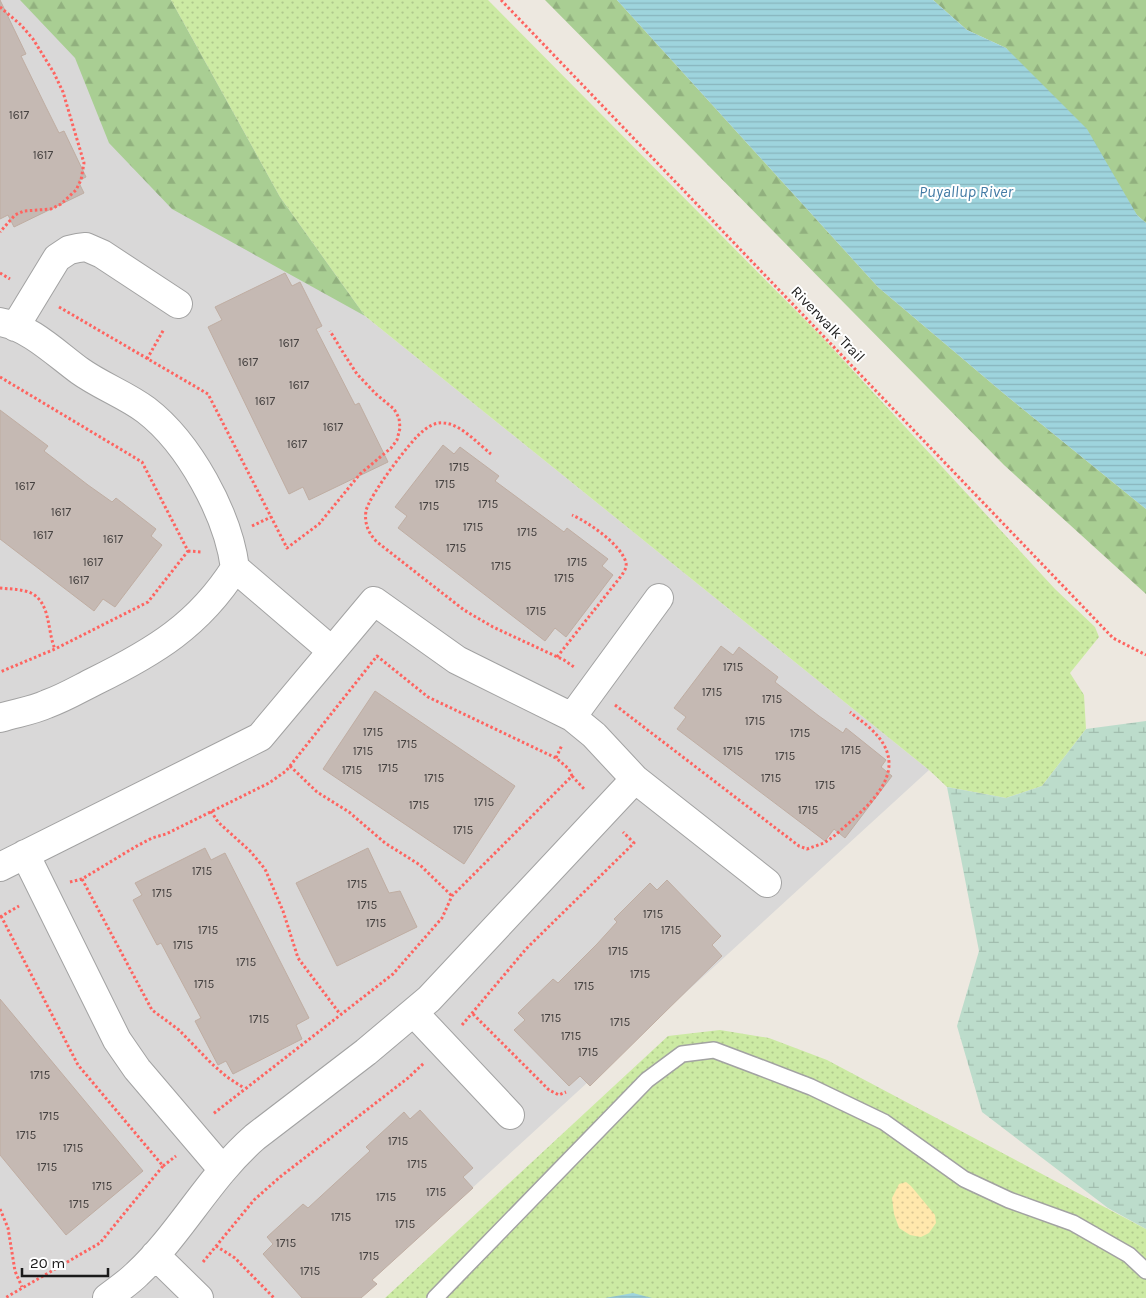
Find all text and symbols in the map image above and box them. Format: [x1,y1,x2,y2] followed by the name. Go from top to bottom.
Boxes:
[9,108,30,122] house number: 1617
[33,148,54,162] house number: 1617
[919,182,1013,201] water label: Puyallup River
[787,282,869,366] street label: Riverwalk Trail
[279,336,300,350] house number: 1617
[238,355,259,369] house number: 1617
[289,378,310,392] house number: 1617
[255,394,276,408] house number: 1617
[323,420,344,434] house number: 1617
[287,437,308,451] house number: 1617
[449,460,469,474] house number: 1715
[435,477,455,491] house number: 1715
[15,479,36,493] house number: 1617
[478,497,498,511] house number: 1715
[419,499,439,513] house number: 1715
[51,505,72,519] house number: 1617
[463,520,483,534] house number: 1715
[517,525,537,539] house number: 1715
[33,528,54,542] house number: 1617
[103,532,124,546] house number: 1617
[446,541,466,555] house number: 1715
[83,555,104,569] house number: 1617
[567,555,587,569] house number: 1715
[491,559,511,573] house number: 1715
[554,571,574,585] house number: 1715
[69,573,90,587] house number: 1617
[526,604,546,618] house number: 1715
[723,660,743,674] house number: 1715
[702,685,722,699] house number: 1715
[762,692,782,706] house number: 1715
[745,714,765,728] house number: 1715
[363,725,383,739] house number: 1715
[790,726,810,740] house number: 1715
[397,737,417,751] house number: 1715
[841,743,861,757] house number: 1715
[353,744,373,758] house number: 1715
[723,744,743,758] house number: 1715
[775,749,795,763] house number: 1715
[378,761,398,775] house number: 1715
[342,763,362,777] house number: 1715
[424,771,444,785] house number: 1715
[761,771,781,785] house number: 1715
[815,778,835,792] house number: 1715
[474,795,494,809] house number: 1715
[409,798,429,812] house number: 1715
[798,803,818,817] house number: 1715
[453,823,473,837] house number: 1715
[192,864,212,878] house number: 1715
[347,877,367,891] house number: 1715
[152,886,172,900] house number: 1715
[357,898,377,912] house number: 1715
[643,907,663,921] house number: 1715
[366,916,386,930] house number: 1715
[198,923,218,937] house number: 1715
[661,923,681,937] house number: 1715
[173,938,193,952] house number: 1715
[608,944,628,958] house number: 1715
[236,955,256,969] house number: 1715
[630,967,650,981] house number: 1715
[194,977,214,991] house number: 1715
[574,979,594,993] house number: 1715
[541,1011,561,1025] house number: 1715
[249,1012,269,1026] house number: 1715
[610,1015,630,1029] house number: 1715
[561,1029,581,1043] house number: 1715
[578,1045,598,1059] house number: 1715
[30,1068,50,1082] house number: 1715
[39,1109,59,1123] house number: 1715
[16,1128,36,1142] house number: 1715
[388,1134,408,1148] house number: 1715
[63,1141,83,1155] house number: 1715
[407,1157,427,1171] house number: 1715
[37,1160,57,1174] house number: 1715
[92,1179,112,1193] house number: 1715
[426,1185,446,1199] house number: 1715
[376,1190,396,1204] house number: 1715
[69,1197,89,1211] house number: 1715
[331,1210,351,1224] house number: 1715
[395,1217,415,1231] house number: 1715
[276,1236,296,1250] house number: 1715
[22,1246,109,1278] scale bar
[359,1249,379,1263] house number: 1715
[30,1254,65,1272] text: 20 m
[300,1264,320,1278] house number: 1715

